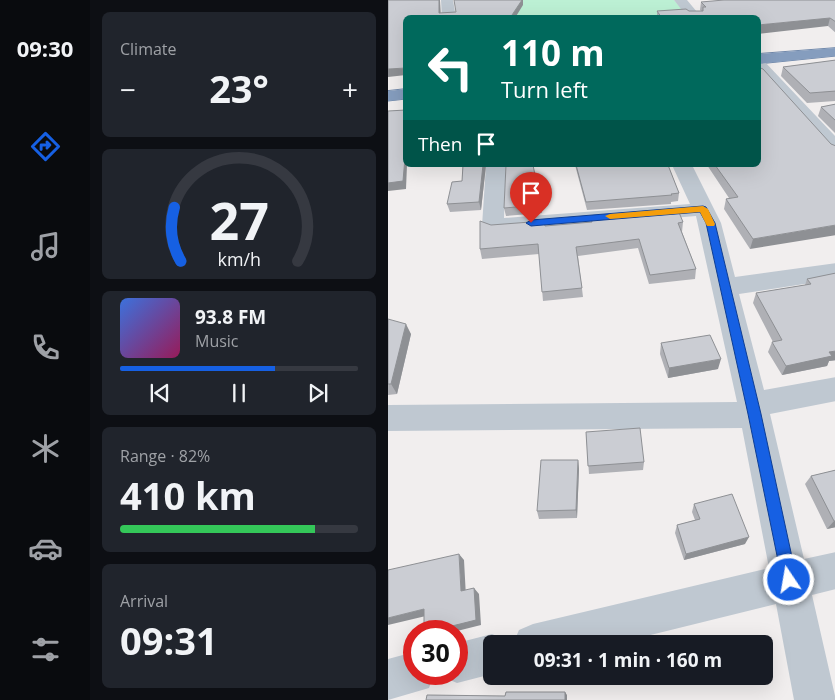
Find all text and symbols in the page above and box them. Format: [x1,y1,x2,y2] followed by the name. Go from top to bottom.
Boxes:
[501,29,605,76] text: 110 m
[17,33,73,63] text: 09:30
[418,35,483,100] icon: left
[120,38,177,60] text: Climate
[209,62,269,114] text: 23°
[120,70,136,108] text: −
[342,70,358,108] text: +
[501,74,588,104] text: Turn left
[28,129,63,164] icon: directions
[472,130,500,158] icon: arrive
[418,131,462,157] text: Then
[510,172,552,223] pin
[517,179,545,207] icon: arrive
[209,184,269,255] text: 27
[28,229,63,264] icon: music
[217,247,261,271] text: km/h
[195,304,266,330] text: 93.8 FM
[28,330,63,365] icon: phone
[195,330,239,352] text: Music
[146,379,174,407] icon: previous
[225,379,253,407] icon: pause
[304,379,332,407] icon: next
[28,431,63,466] icon: climate
[120,445,210,467] text: Range · 82%
[120,469,256,521] text: 410 km
[28,531,63,566] icon: car
[762,553,814,605] position arrow
[120,590,168,612] text: Arrival
[120,614,218,666] text: 09:31
[403,620,468,685] speed limit sign: 30
[28,632,63,667] icon: filters
[534,647,722,673] text: 09:31 · 1 min · 160 m

